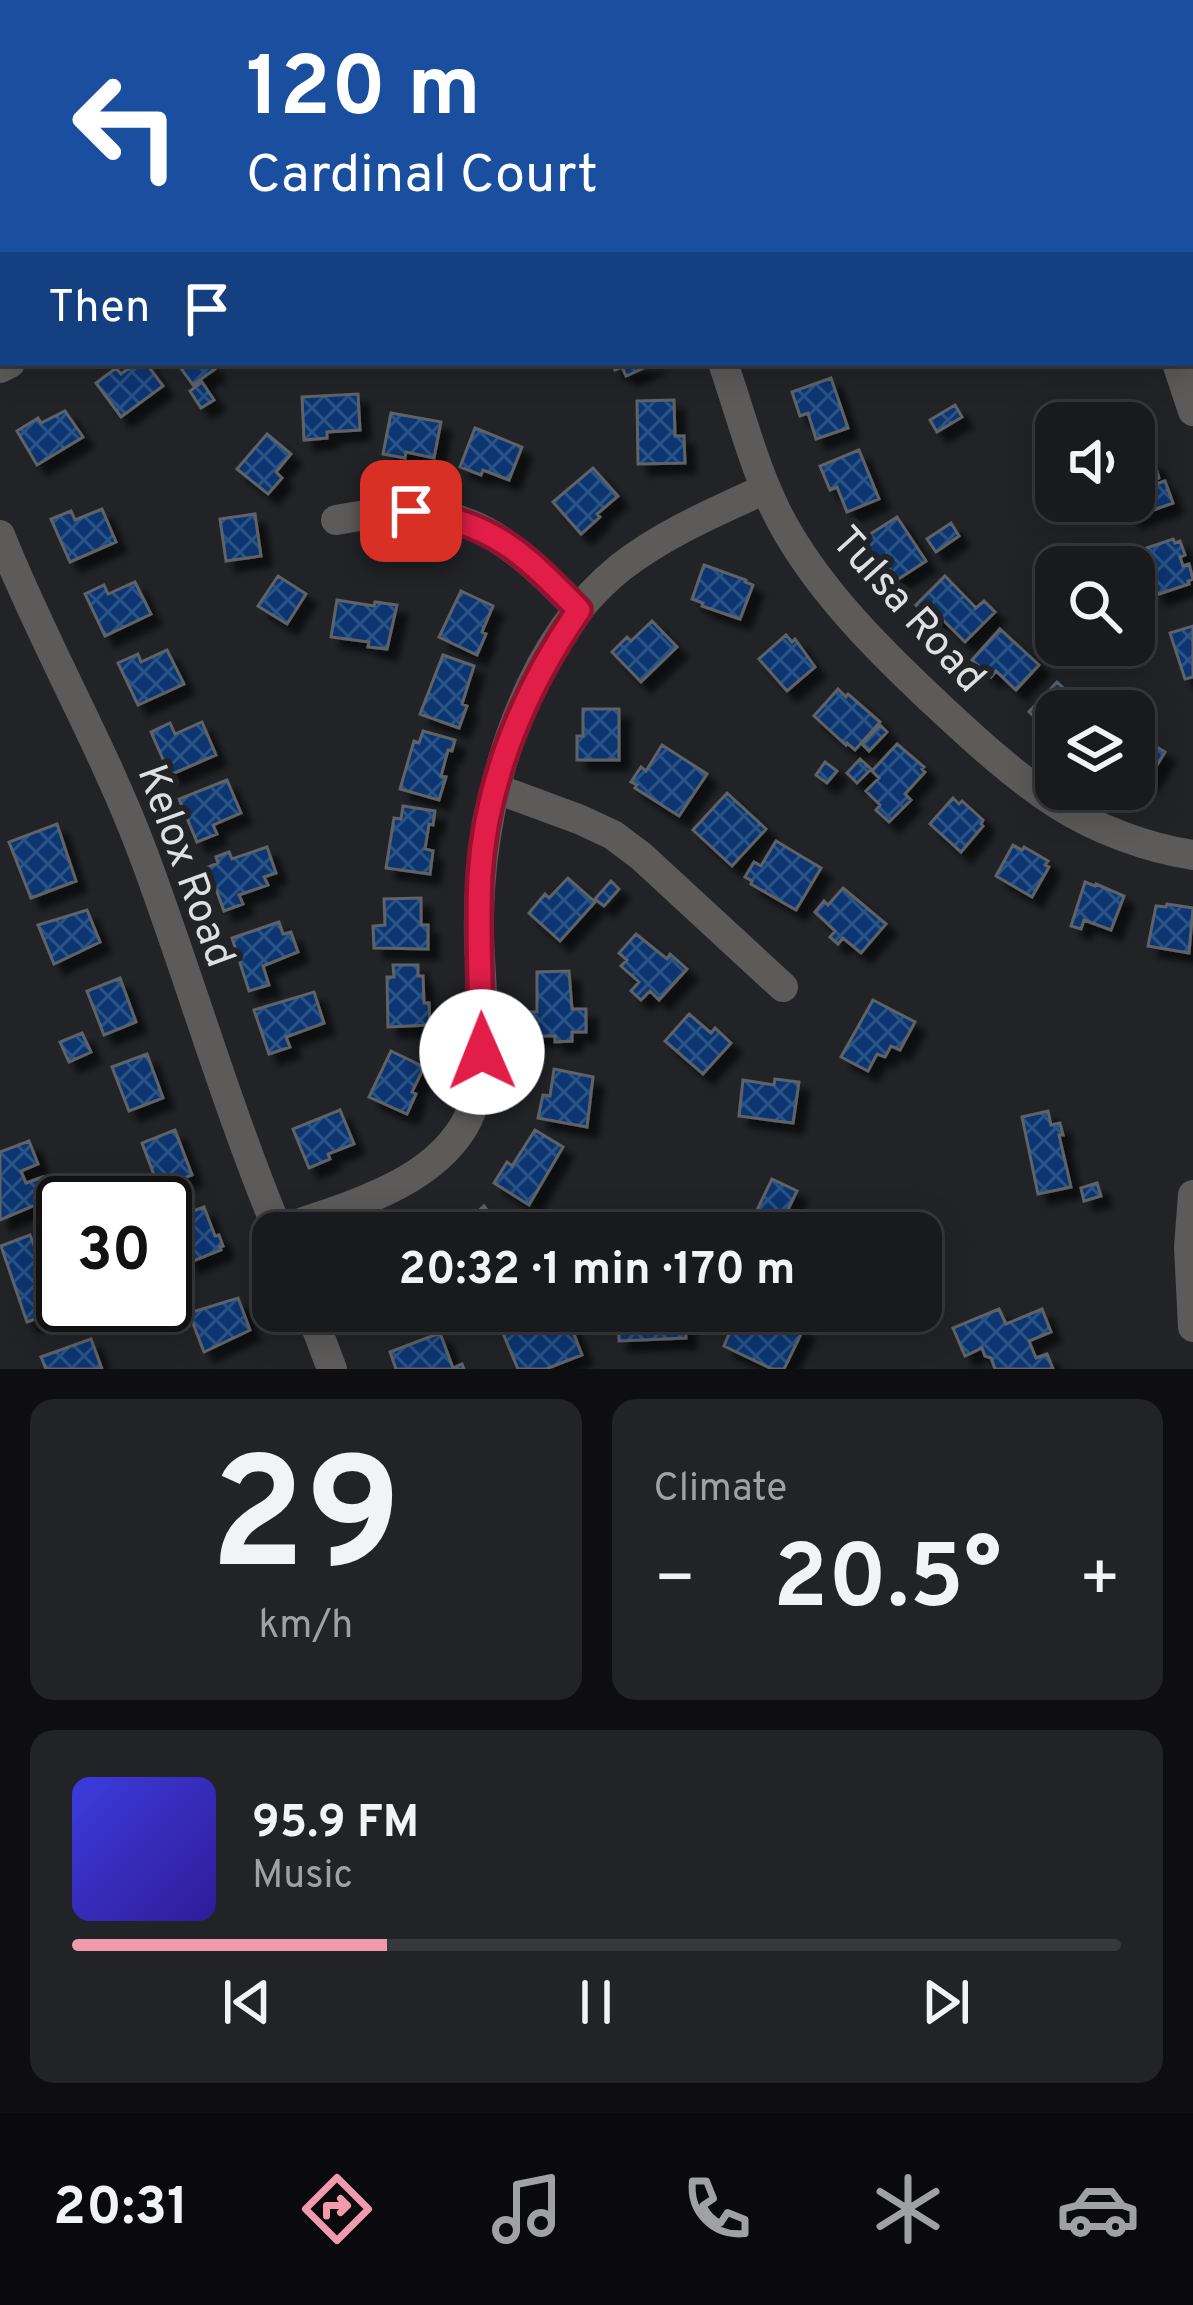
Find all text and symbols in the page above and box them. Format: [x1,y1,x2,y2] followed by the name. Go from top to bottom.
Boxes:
[246,39,481,145] text: 120 m
[48,48,204,204] icon: left
[246,143,598,212] text: Cardinal Court
[174,276,240,342] icon: arrive
[48,281,150,338] text: Then
[1035,402,1155,810] map controls
[1035,402,1155,522] button: sound
[360,460,462,562] pin
[378,478,444,544] icon: arrive
[818,517,995,705] street label: Tulsa Road
[1035,546,1155,666] button: search
[1035,690,1155,810] button: layers
[123,758,245,975] street label: Kelox Road
[419,989,545,1115] position arrow
[36,1176,192,1332] speed limit sign: 30
[398,1243,796,1300] text: 20:32 · 1 min · 170 m
[210,1426,401,1624] text: 29
[654,1466,787,1515] text: Climate
[773,1526,1002,1639] text: 20.5°
[654,1541,696,1624] text: −
[1078,1541,1121,1624] text: +
[258,1603,353,1652] text: km/h
[252,1796,419,1853] text: 95.9 FM
[252,1853,353,1902] text: Music
[214,1969,280,2035] icon: previous
[563,1969,629,2035] icon: pause
[913,1969,979,2035] icon: next
[295,2167,379,2251] icon: directions
[485,2167,569,2251] icon: music
[675,2167,759,2251] icon: phone
[866,2167,950,2251] icon: climate
[1056,2167,1140,2251] icon: car
[53,2175,189,2244] text: 20:31

